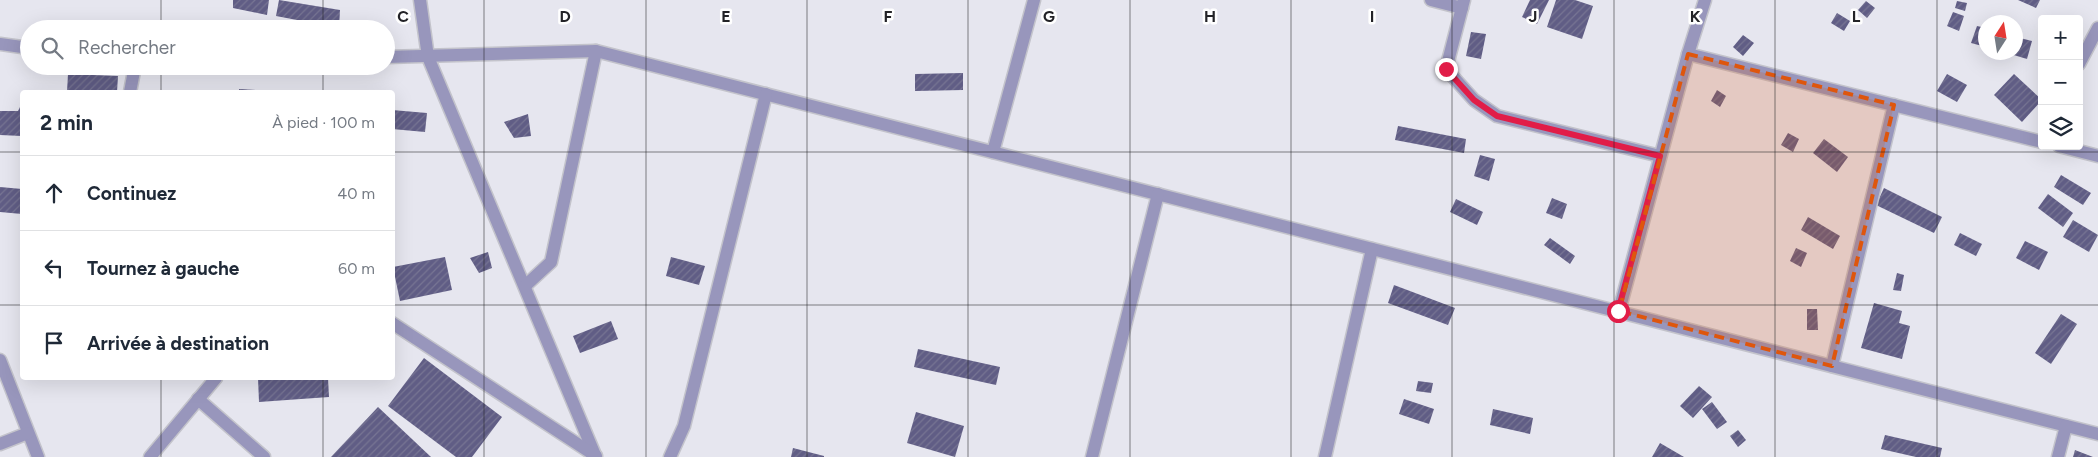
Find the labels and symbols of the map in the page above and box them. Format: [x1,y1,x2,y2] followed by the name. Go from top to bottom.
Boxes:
[397,7,409,26] text: C
[559,7,571,26] text: D
[721,7,731,26] text: E
[884,7,893,26] text: F
[1043,7,1055,26] text: G
[1204,7,1216,26] text: H
[1370,7,1374,26] text: I
[1529,7,1537,26] text: J
[1690,7,1701,26] text: K
[1852,7,1861,26] text: L
[1978,15,2023,60] north arrow
[1435,58,1458,81] route end
[1607,300,1630,323] route start

